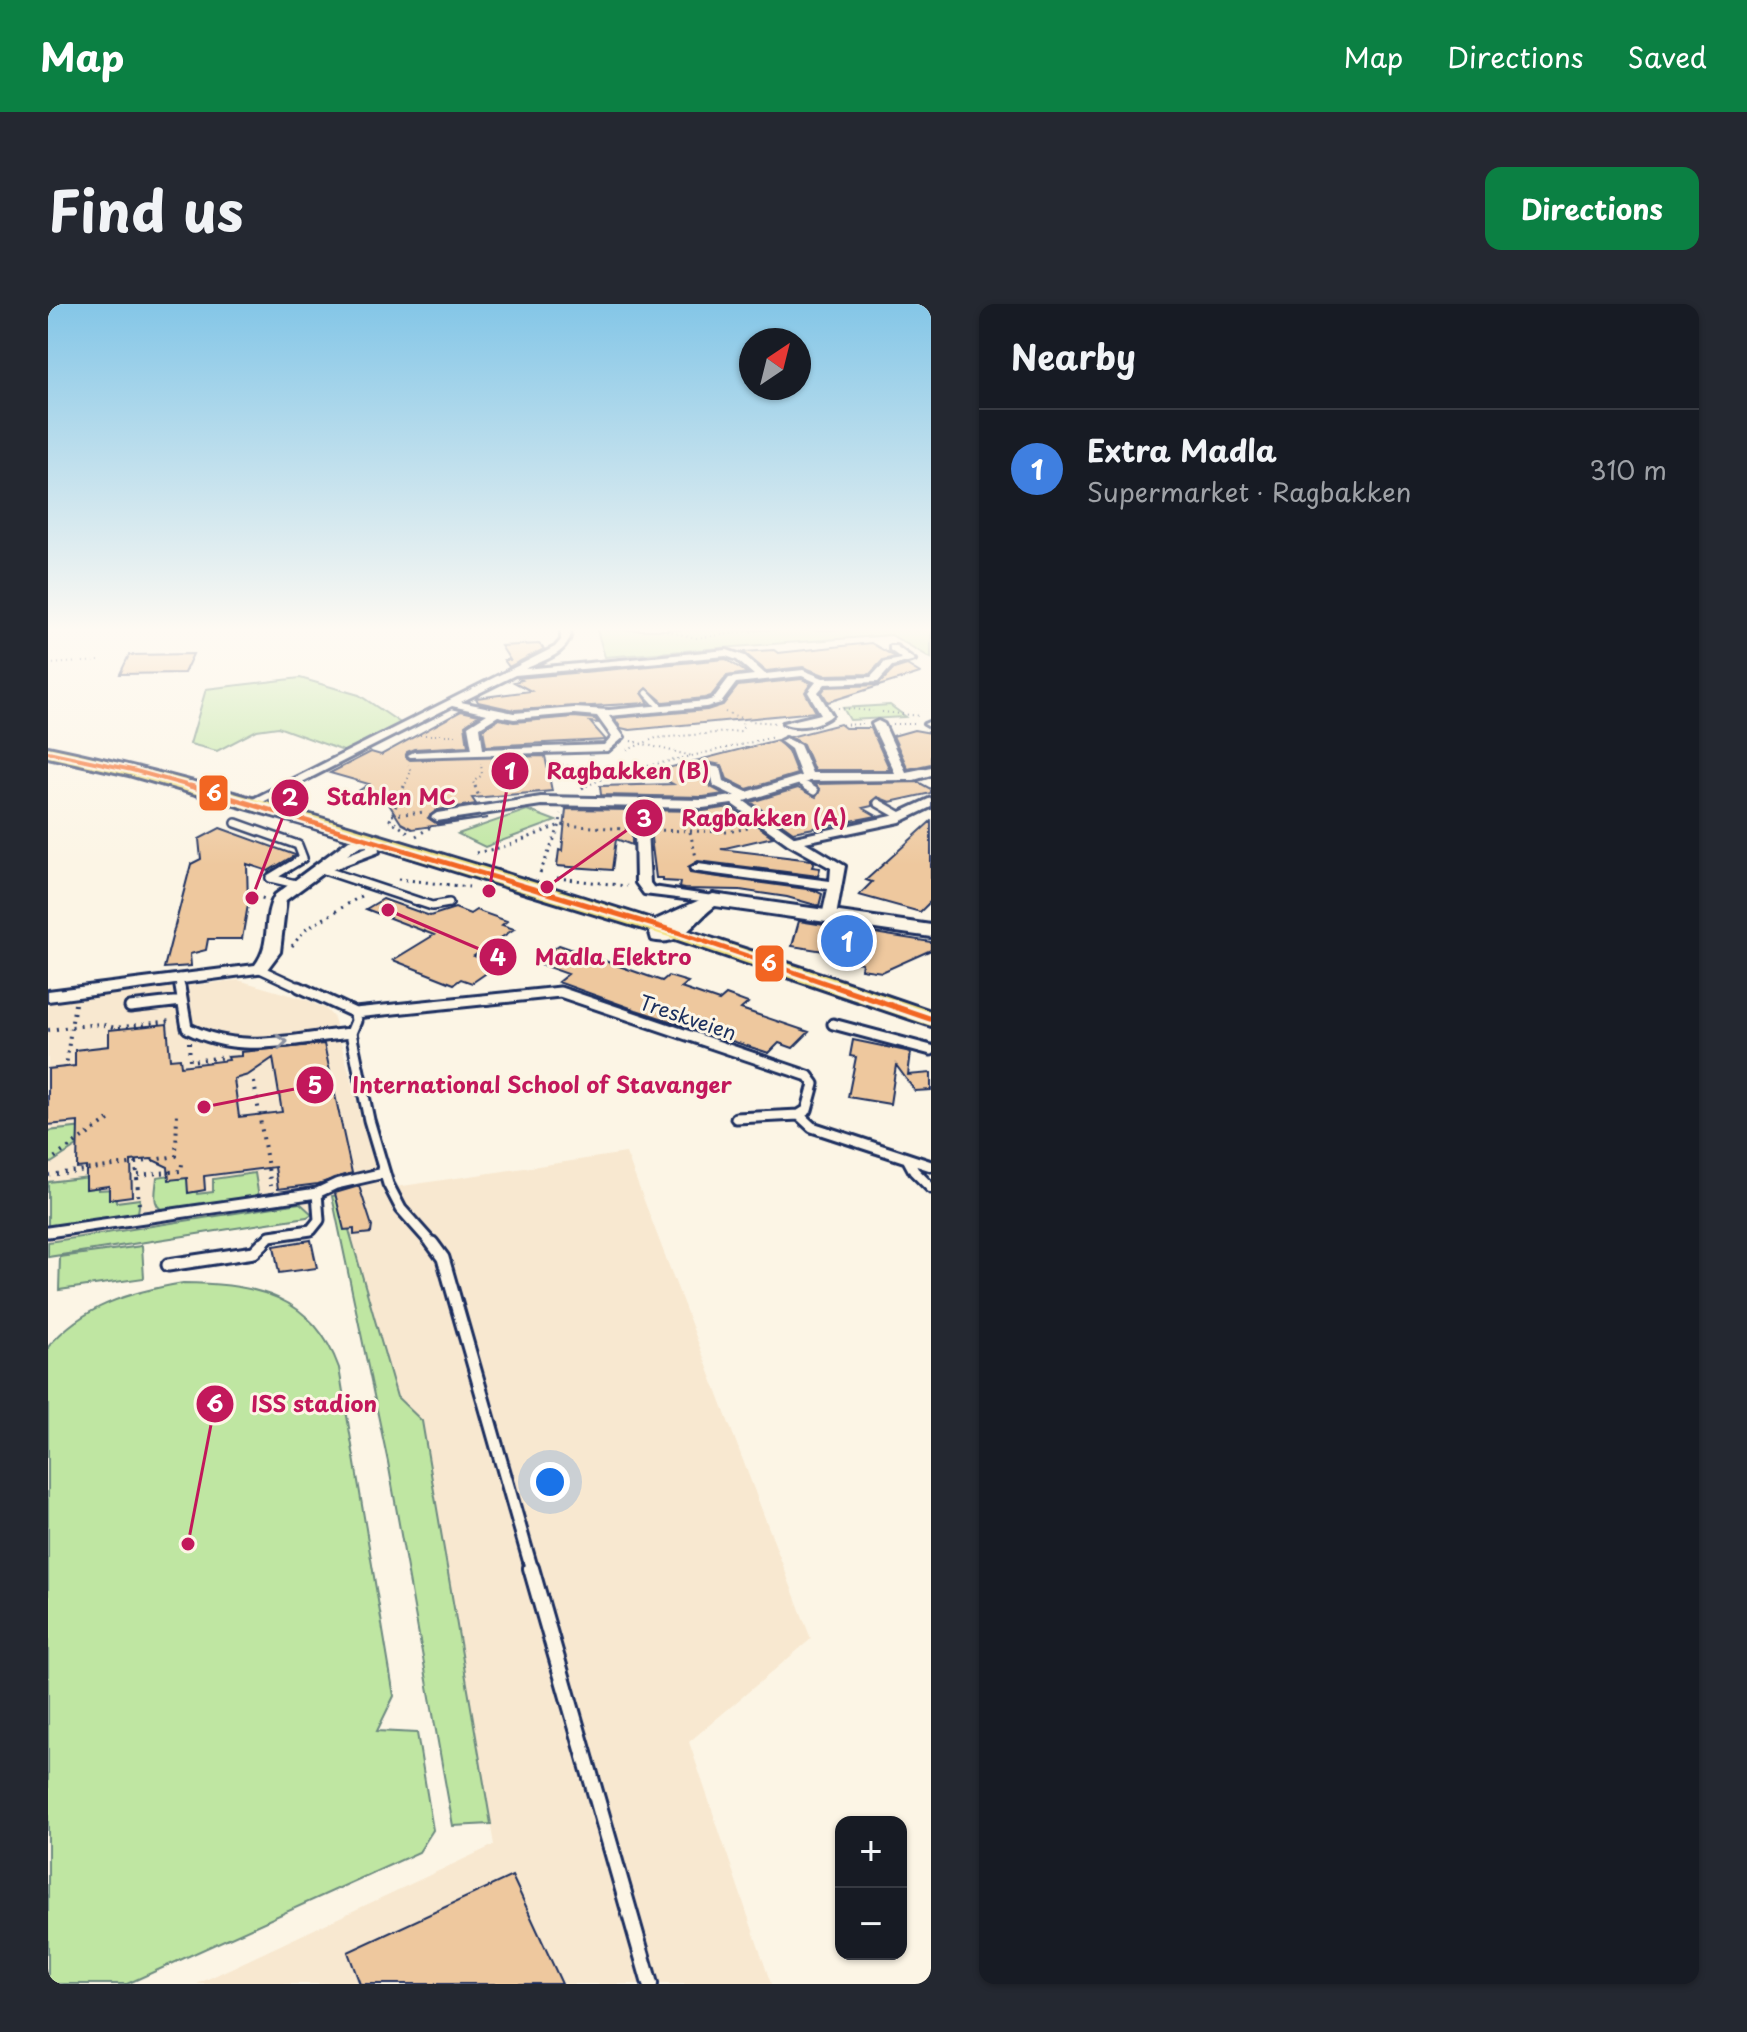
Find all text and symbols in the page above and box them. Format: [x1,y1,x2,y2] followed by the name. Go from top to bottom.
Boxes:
[40,28,124,85] text: Map
[1344,35,1403,78] text: Map
[1447,35,1584,78] text: Directions
[1628,35,1707,78] text: Saved
[48,166,244,251] text: Find us
[1485,167,1699,250] button: Directions
[739,328,811,400] north arrow
[1011,330,1136,382] text: Nearby
[1087,427,1277,472] text: Extra Madla
[1031,450,1043,489] text: 1
[1589,450,1667,489] text: 310 m
[1087,472,1411,511] text: Supermarket · Ragbakken
[490,748,726,794] callout: Ragbakken (B)
[504,752,516,788] text: 1
[546,753,710,786] text: Ragbakken (B)
[198,774,229,812] line badge: 6
[206,775,222,808] text: 6
[270,775,473,821] callout: Stahlen MC
[282,778,299,814] text: 2
[326,779,456,812] text: Stahlen MC
[624,795,863,841] callout: Ragbakken (A)
[636,799,652,835] text: 3
[681,800,847,833] text: Ragbakken (A)
[821,911,873,971] pin: 1
[478,934,708,980] callout: Madla Elektro
[490,938,506,974] text: 4
[535,939,691,972] text: Madla Elektro
[754,944,785,983] line badge: 6
[761,945,777,978] text: 6
[635,986,741,1048] street label: Treskveien
[275,1033,288,1050] one-way arrow
[295,1062,748,1108] callout: International School of Stavanger
[307,1066,323,1102] text: 5
[352,1067,733,1100] text: International School of Stavanger
[195,1381,393,1427] callout: ISS stadion
[207,1384,224,1420] text: 6
[251,1386,377,1419] text: ISS stadion
[530,1462,570,1502] your location
[835,1816,907,1960] map controls
[835,1816,907,1888] button: +
[835,1888,907,1960] button: −

